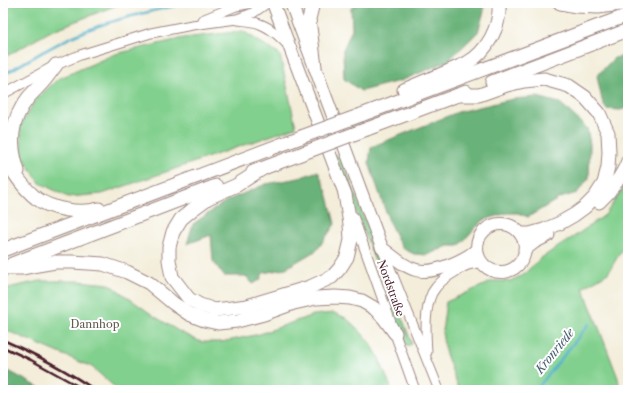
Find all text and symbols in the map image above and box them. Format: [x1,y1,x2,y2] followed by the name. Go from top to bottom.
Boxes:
[374,258,408,318] street label: Nordstraße
[71,317,120,331] park label: Dannhop
[531,324,578,377] water label: Kronriede

